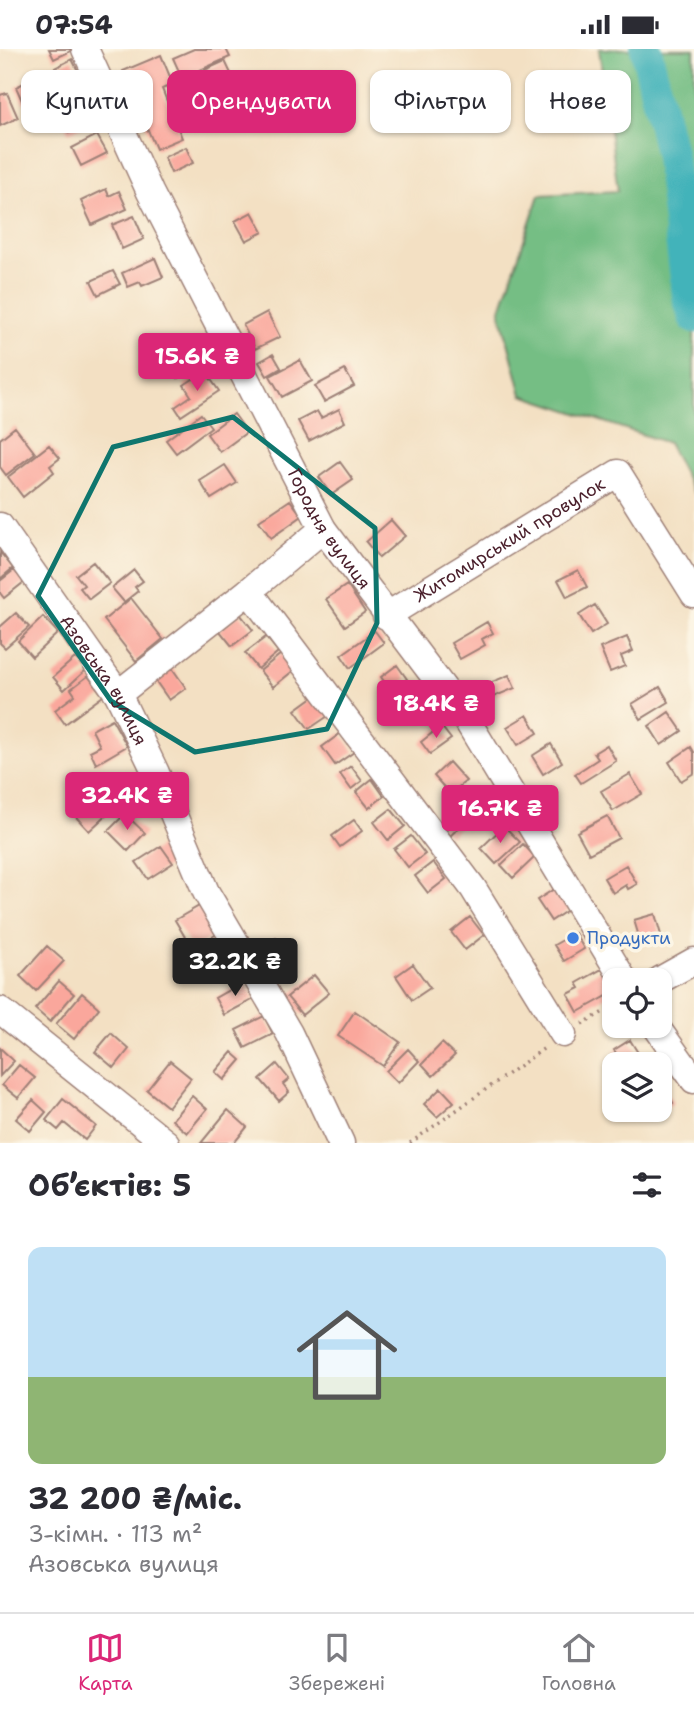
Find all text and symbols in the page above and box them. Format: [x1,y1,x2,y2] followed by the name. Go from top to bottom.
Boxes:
[35,7,113,42] text: 07:54
[21,70,153,133] chip: Купити
[167,70,356,133] chip: Орендувати
[370,70,511,133] chip: Фільтри
[525,70,631,133] chip: Нове
[132,333,262,393] pin: 15.6K ₴
[154,341,240,371] text: 15.6K ₴
[282,464,376,594] street label: Городня вулиця
[409,472,610,608] street label: Житомирський провулок
[54,610,153,749] street label: Азовська вулиця
[371,681,501,740] pin: 18.4K ₴
[393,688,479,718] text: 18.4K ₴
[62,773,192,832] pin: 32.4K ₴
[81,780,173,810] text: 32.4K ₴
[435,785,565,845] pin: 16.7K ₴
[458,793,542,823] text: 16.7K ₴
[587,926,671,950] place label: Продукти
[565,930,581,946] marker: Продукти
[170,939,300,998] pin: 32.2K ₴
[189,946,281,976] text: 32.2K ₴
[602,968,672,1122] map controls
[602,968,672,1038] button: locate
[602,1052,672,1122] button: layers
[28,1165,191,1206] text: Об’єктів: 5
[628,1166,666,1204] icon: filters
[284,1292,410,1418] icon: home
[28,1478,242,1519] text: 32 200 ₴/міс.
[28,1519,202,1549] text: 3-кімн. · 113 m²
[28,1549,219,1579] text: Азовська вулиця
[78,1629,133,1696] tab: Карта
[289,1629,385,1696] tab: Збережені
[542,1629,616,1696] tab: Головна

